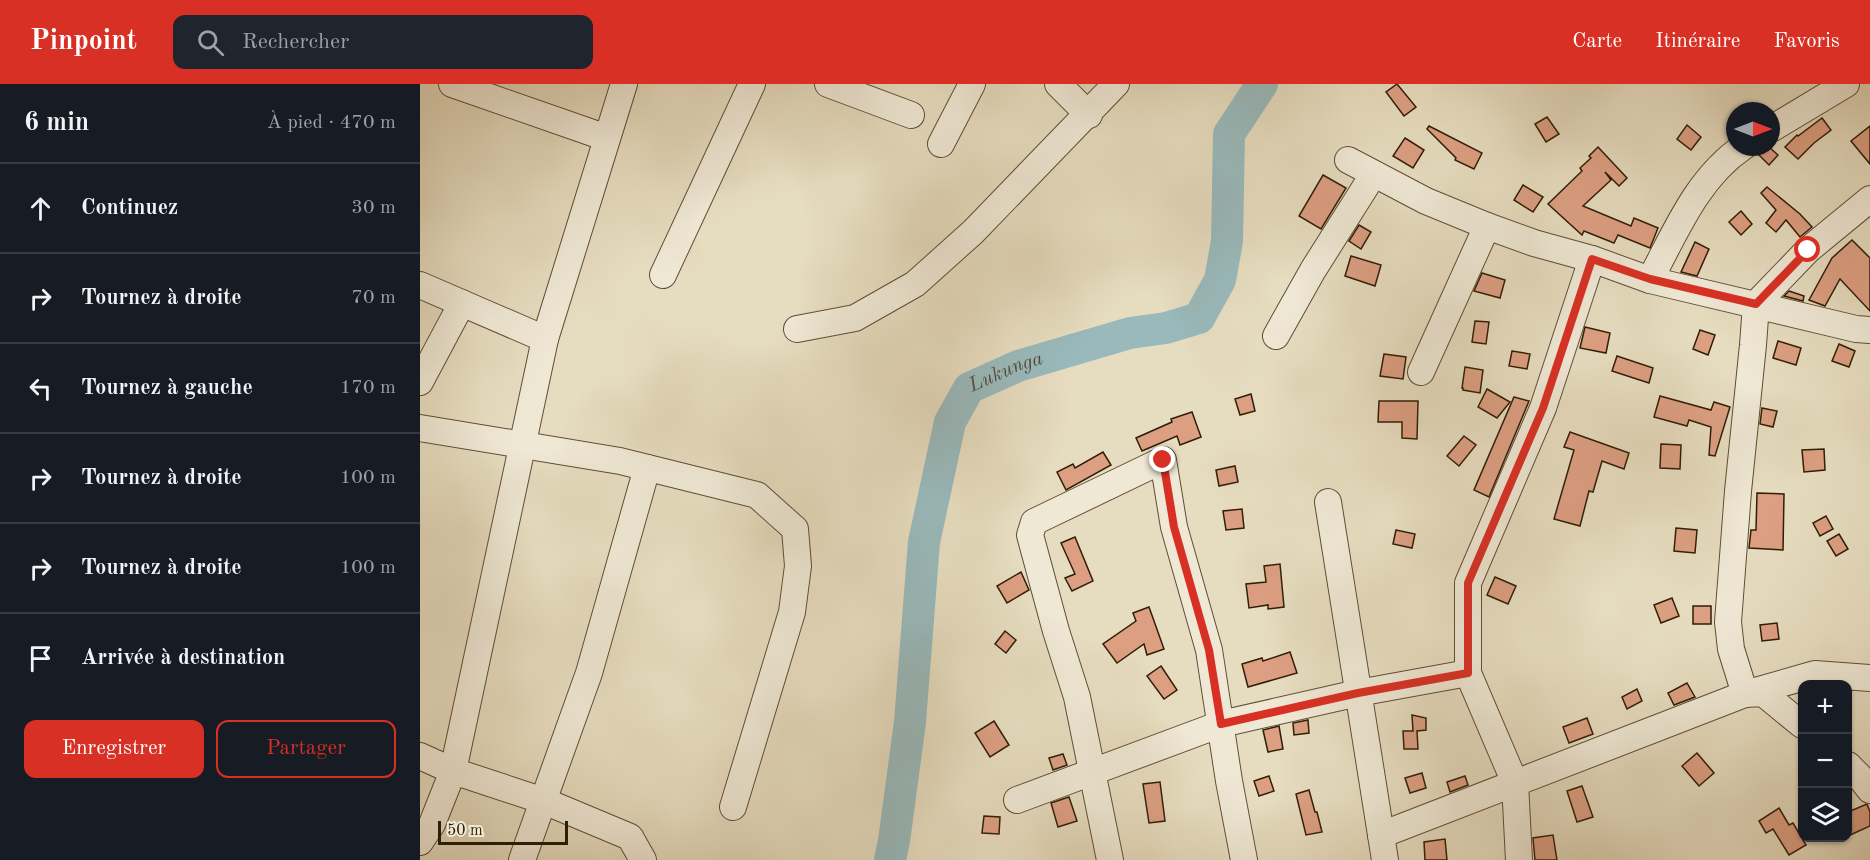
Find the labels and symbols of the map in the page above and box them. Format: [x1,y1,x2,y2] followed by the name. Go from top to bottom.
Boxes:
[1726,102,1780,156] north arrow
[1794,236,1820,262] route start
[965,349,1046,397] water label: Lukunga
[1149,446,1175,472] route end
[438,818,568,846] scale bar

